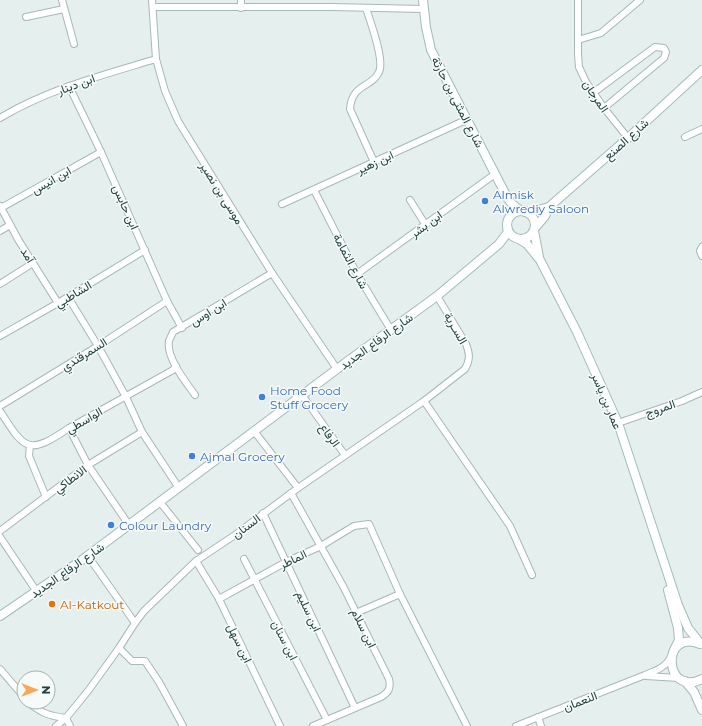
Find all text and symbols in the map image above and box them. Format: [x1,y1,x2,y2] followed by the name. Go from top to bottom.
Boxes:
[427,54,487,151] street label: شارع المثنى بن حارثة
[54,70,97,99] street label: ابن دينار
[579,77,612,116] street label: المرجان
[601,115,653,164] street label: شارع الصنع
[353,147,396,178] street label: ابن زهير
[196,158,247,227] street label: موسى بن نصير
[28,163,74,198] street label: ابن انيس
[109,182,143,232] street label: ابن حابس
[493,187,589,216] place label: Almisk Alwrediy Saloon
[480,196,490,206] marker: Almisk Alwrediy Saloon
[406,207,446,242] street label: ابن بشر
[328,231,372,292] street label: شارع الثمامة
[18,244,39,267] street label: آمد
[52,277,96,313] street label: الشاطبي
[187,295,230,330] street label: ابن اوس
[336,309,417,374] street label: شارع الرفاع الجديد
[440,309,471,347] street label: السـرية
[58,334,111,377] street label: السمرقندي
[587,370,626,432] street label: عمار بن ياسر
[270,383,349,412] place label: Home Food Stuff Grocery
[257,392,267,402] marker: Home Food Stuff Grocery
[643,396,678,422] street label: المروج
[63,404,106,439] street label: الواسطي
[315,420,344,451] street label: الرفاع
[200,449,285,464] place label: Ajmal Grocery
[187,451,197,461] marker: Ajmal Grocery
[51,462,91,499] street label: الانطاكي
[229,510,263,542] street label: السنان
[119,518,212,533] place label: Colour Laundry
[106,520,116,530] marker: Colour Laundry
[27,539,108,603] street label: شارع الرفاع الجديد
[276,546,310,573] street label: الماطر
[292,588,325,634] street label: ابن سليم
[60,597,124,612] place label: Al-Katkout
[47,599,57,609] marker: Al-Katkout
[347,606,380,651] street label: ابن سلام
[268,617,301,663] street label: ابن سنان
[223,621,256,665] street label: ابن سهل
[16,670,56,710] north arrow
[39,686,53,694] text: N
[561,688,599,714] street label: النعمان

